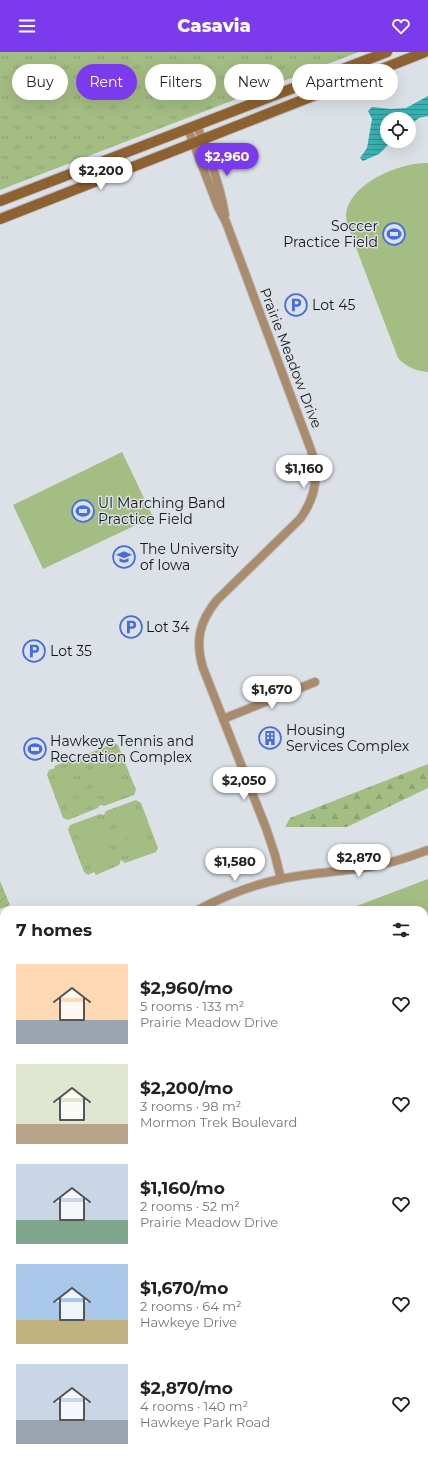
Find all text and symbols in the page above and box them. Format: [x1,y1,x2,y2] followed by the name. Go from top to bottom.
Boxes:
[16,15,38,37] icon: menu
[177,15,251,37] text: Casavia
[390,15,412,37] icon: heart
[12,64,68,100] chip: Buy
[76,64,137,100] chip: Rent
[145,64,216,100] chip: Filters
[224,64,284,100] chip: New
[292,64,398,100] chip: Apartment
[380,112,416,148] map controls
[380,112,416,148] button: locate
[194,143,260,177] pin: $2,960
[205,148,249,164] text: $2,960
[68,157,134,191] pin: $2,200
[79,162,123,178] text: $2,200
[283,217,378,251] place label: Soccer Practice Field
[381,221,407,247] sports icon: Soccer Practice Field
[256,285,326,431] street label: Prairie Meadow Drive
[283,292,309,318] parking icon: Lot 45
[312,296,355,314] place label: Lot 45
[271,455,337,489] pin: $1,160
[285,460,323,476] text: $1,160
[98,494,226,528] place label: UI Marching Band Practice Field
[70,498,96,524] sports icon: UI Marching Band Practice Field
[140,540,239,574] place label: The University of Iowa
[111,544,137,570] school or university icon: The University of Iowa
[118,614,144,640] parking icon: Lot 34
[146,618,190,636] place label: Lot 34
[21,638,47,664] parking icon: Lot 35
[50,642,92,660] place label: Lot 35
[239,676,305,710] pin: $1,670
[251,681,293,697] text: $1,670
[286,721,410,755] place label: Housing Services Complex
[257,725,283,751] building icon: Housing Services Complex
[50,732,194,766] place label: Hawkeye Tennis and Recreation Complex
[22,736,48,762] sports icon: Hawkeye Tennis and Recreation Complex
[211,767,277,801] pin: $2,050
[222,772,266,788] text: $2,050
[326,844,392,878] pin: $2,870
[202,848,268,882] pin: $1,580
[337,849,381,865] text: $2,870
[214,853,256,869] text: $1,580
[390,919,412,941] icon: filters
[16,920,92,940] text: 7 homes
[140,978,233,998] text: $2,960/mo
[48,980,96,1028] icon: home
[390,993,412,1015] icon: heart
[140,998,244,1014] text: 5 rooms · 133 m²
[140,1014,278,1030] text: Prairie Meadow Drive
[140,1078,233,1098] text: $2,200/mo
[48,1080,96,1128] icon: home
[390,1093,412,1115] icon: heart
[140,1098,241,1114] text: 3 rooms · 98 m²
[140,1114,297,1130] text: Mormon Trek Boulevard
[140,1178,225,1198] text: $1,160/mo
[48,1180,96,1228] icon: home
[390,1193,412,1215] icon: heart
[140,1198,240,1214] text: 2 rooms · 52 m²
[140,1214,278,1230] text: Prairie Meadow Drive
[140,1278,228,1298] text: $1,670/mo
[48,1280,96,1328] icon: home
[390,1293,412,1315] icon: heart
[140,1298,242,1314] text: 2 rooms · 64 m²
[140,1314,237,1330] text: Hawkeye Drive
[140,1378,233,1398] text: $2,870/mo
[48,1380,96,1428] icon: home
[390,1393,412,1415] icon: heart
[140,1398,248,1414] text: 4 rooms · 140 m²
[140,1414,270,1430] text: Hawkeye Park Road

